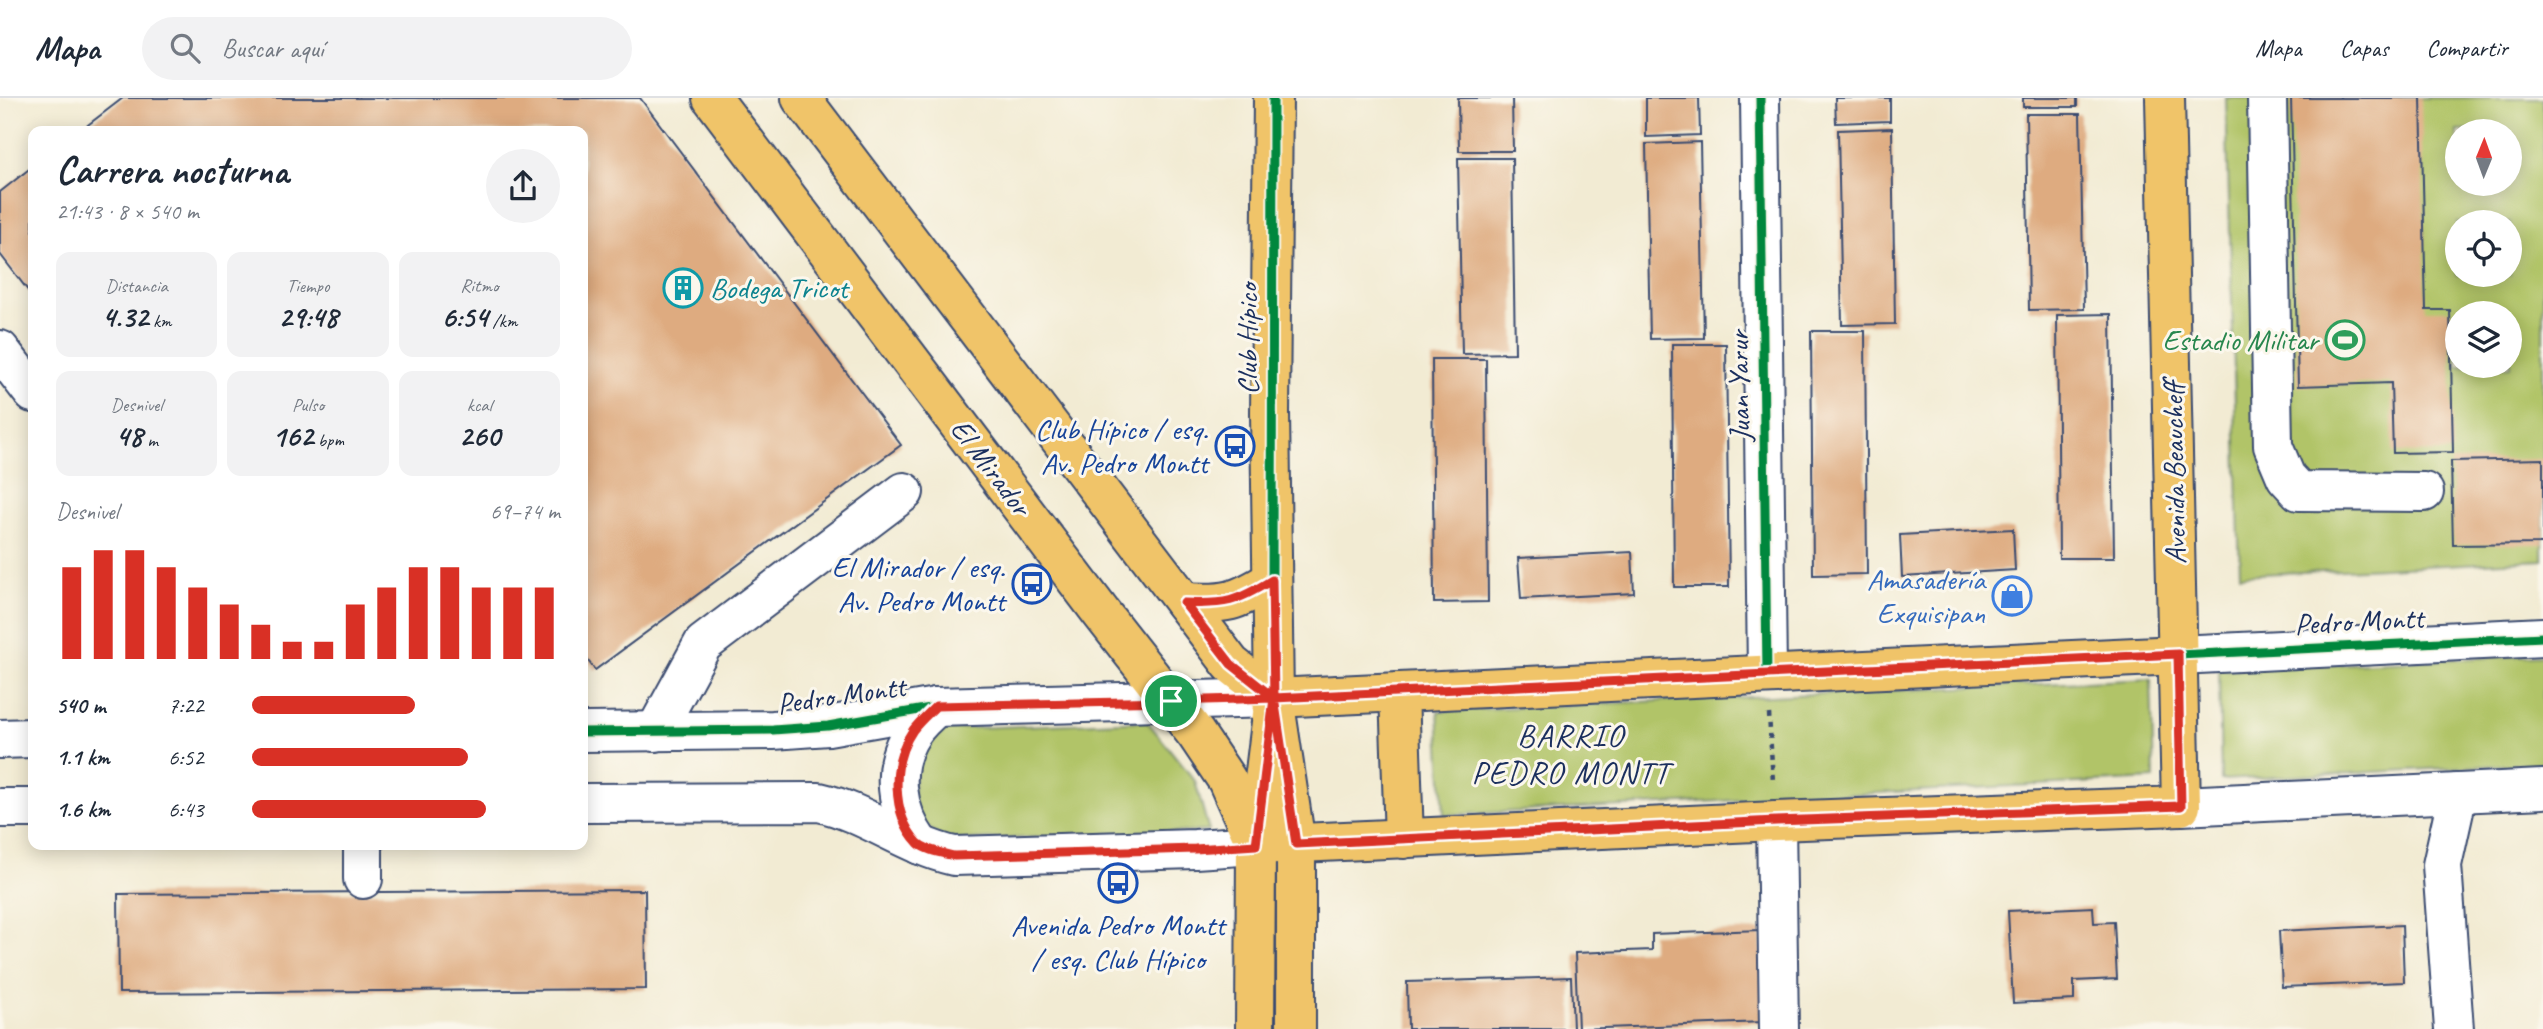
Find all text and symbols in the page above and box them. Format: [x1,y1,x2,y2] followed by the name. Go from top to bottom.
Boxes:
[142,17,632,80] search box
[35,27,100,69] text: Mapa
[166,29,204,67] icon: search
[222,32,324,65] text: Buscar aquí
[2255,33,2302,63] text: Mapa
[2340,33,2388,63] text: Capas
[2426,33,2508,63] text: Compartir
[2445,119,2522,196] north arrow
[2445,119,2522,378] map controls
[56,147,289,194] text: Carrera nocturna
[486,149,560,223] button: share
[56,197,199,226] text: 21:43 · 8 × 540 m
[2445,210,2522,287] button: locate
[662,267,704,309] building icon: Bodega Tricot
[710,269,851,307] place label: Bodega Tricot
[105,274,168,298] text: Distancia
[287,274,329,298] text: Tiempo
[460,274,499,298] text: Ritmo
[1228,280,1266,395] street label: Club Hípico
[102,298,148,336] text: 4.32
[278,298,338,336] text: 29:48
[441,298,488,336] text: 6:54
[2445,301,2522,378] button: layers
[148,309,171,333] text: km
[488,309,517,333] text: /km
[2324,319,2366,361] sports icon: Estadio Militar
[2162,321,2320,359] place label: Estadio Militar
[1719,328,1759,444] street label: Juan Yarur
[2153,375,2195,565] street label: Avenida Beaucheff
[111,393,162,417] text: Desnivel
[292,393,324,417] text: Pulso
[467,393,492,417] text: kcal
[1035,410,1211,482] place label: Club Hípico / esq. Av. Pedro Montt
[942,411,1042,526] street label: El Mirador
[116,417,143,455] text: 48
[272,417,313,455] text: 162
[459,417,500,455] text: 260
[1214,425,1256,467] bus stop icon: Club Hípico / esq. Av. Pedro Montt
[143,428,158,452] text: m
[313,428,344,452] text: bpm
[56,497,118,526] text: Desnivel
[490,497,560,526] text: 69–74 m
[832,548,1008,620] place label: El Mirador / esq. Av. Pedro Montt
[1867,560,1987,632] place label: Amasadería Exquisipan
[1011,563,1053,605] bus stop icon: El Mirador / esq. Av. Pedro Montt
[1991,575,2033,617] shop icon: Amasadería Exquisipan
[2294,598,2428,643] street label: Pedro Montt
[774,667,911,723] street label: Pedro Montt
[1141,671,1201,731] pin
[1152,682,1190,720] icon: arrive
[56,691,105,720] text: 540 m
[168,691,204,720] text: 7:22
[1472,715,1675,793] district label: BARRIO PEDRO MONTT
[56,743,110,772] text: 1.1 km
[168,743,204,772] text: 6:52
[56,795,110,824] text: 1.6 km
[168,795,204,824] text: 6:43
[1097,862,1139,904] bus stop icon: Avenida Pedro Montt / esq. Club Hípico
[1011,906,1228,978] place label: Avenida Pedro Montt / esq. Club Hípico

